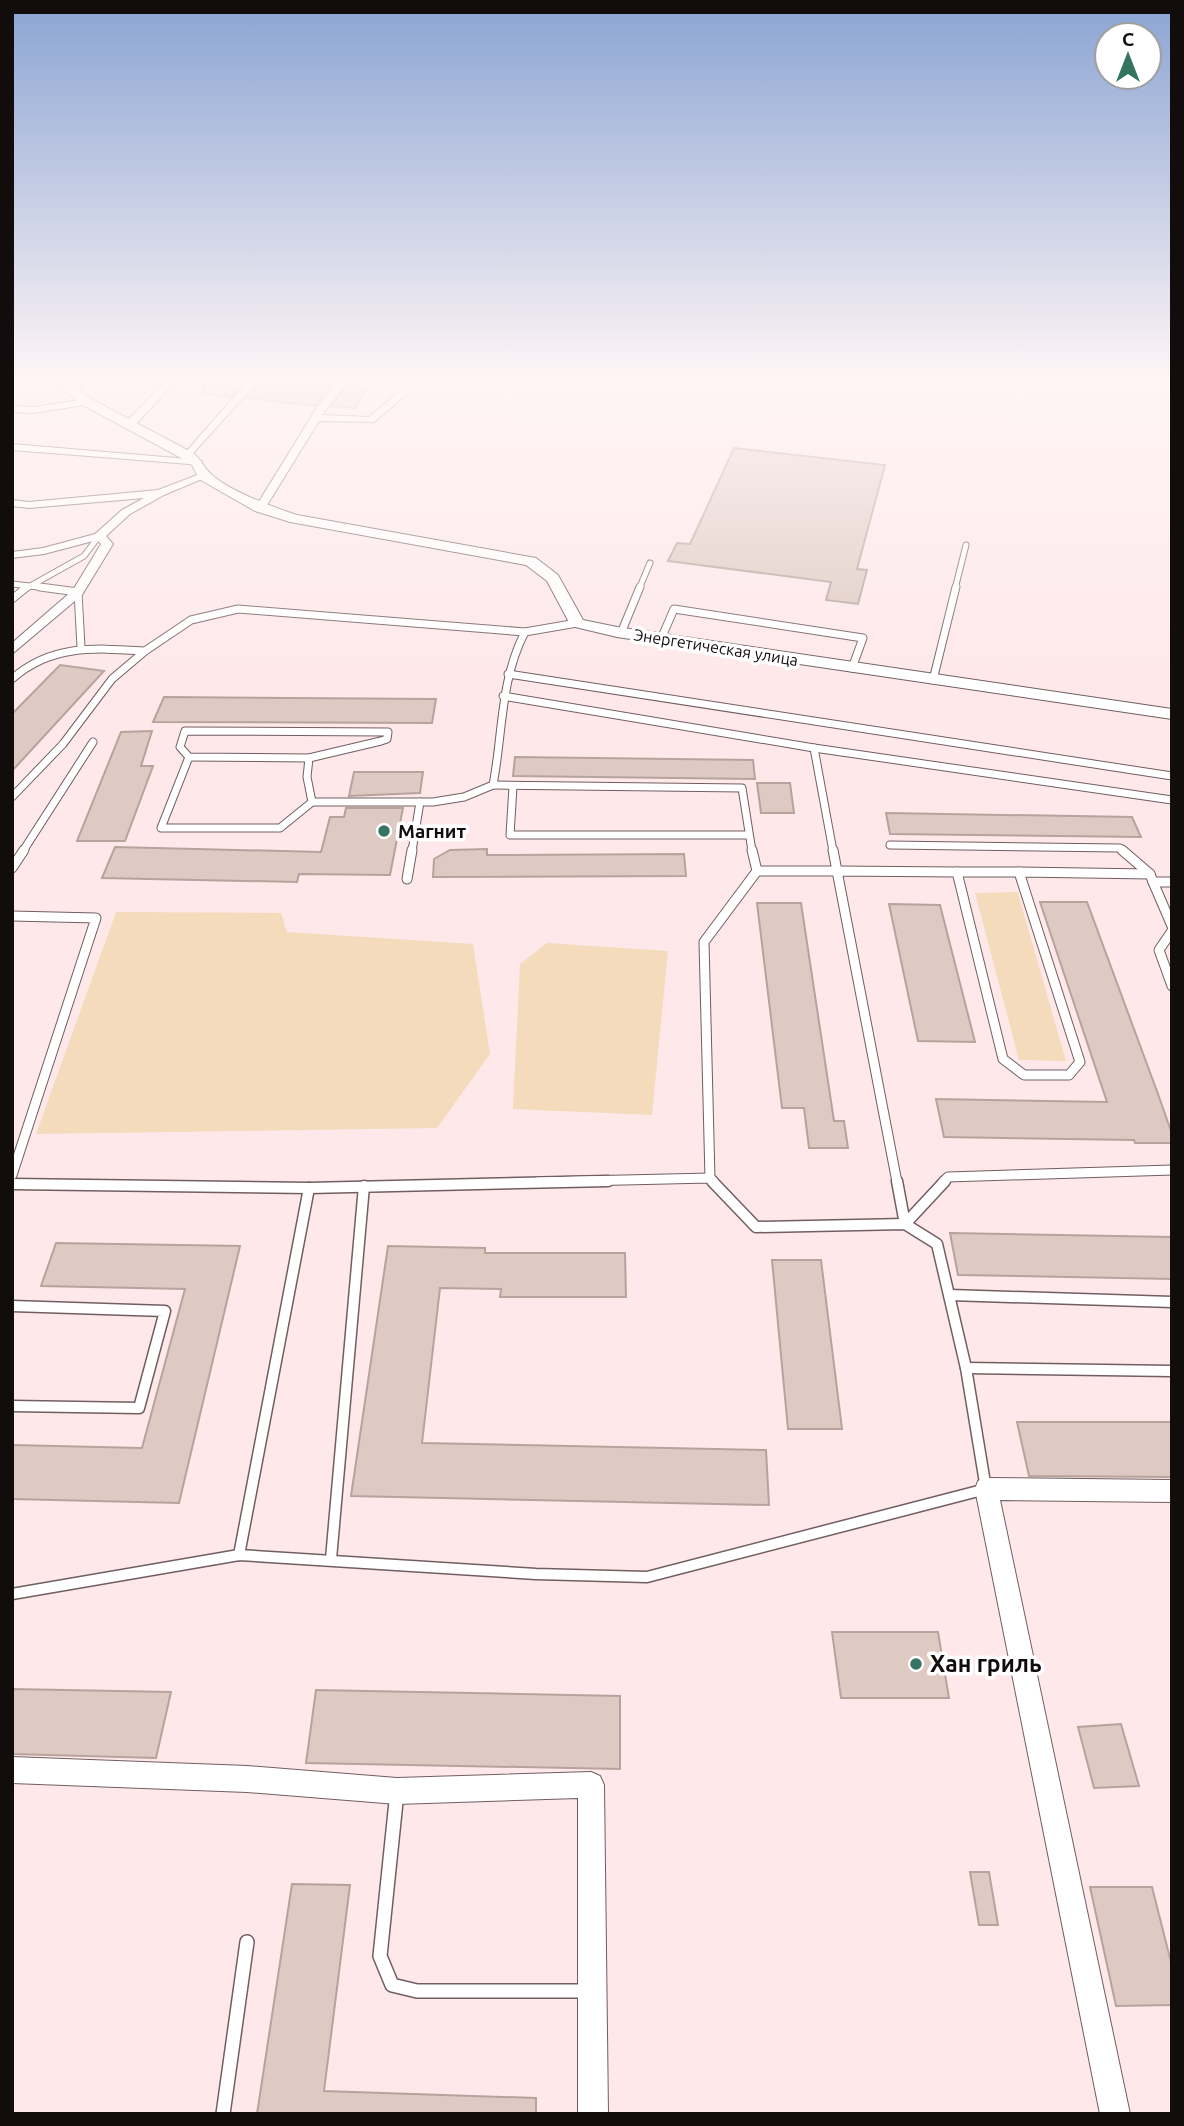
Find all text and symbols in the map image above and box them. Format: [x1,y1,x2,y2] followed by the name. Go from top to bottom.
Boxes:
[1093,21,1163,91] north arrow
[1122,28,1134,50] text: С
[632,625,800,669] street label: Энергетическая улица
[398,820,466,842] place label: Магнит
[376,823,392,839] marker: Магнит
[930,1651,1042,1676] place label: Хан гриль
[908,1656,924,1672] marker: Хан гриль

